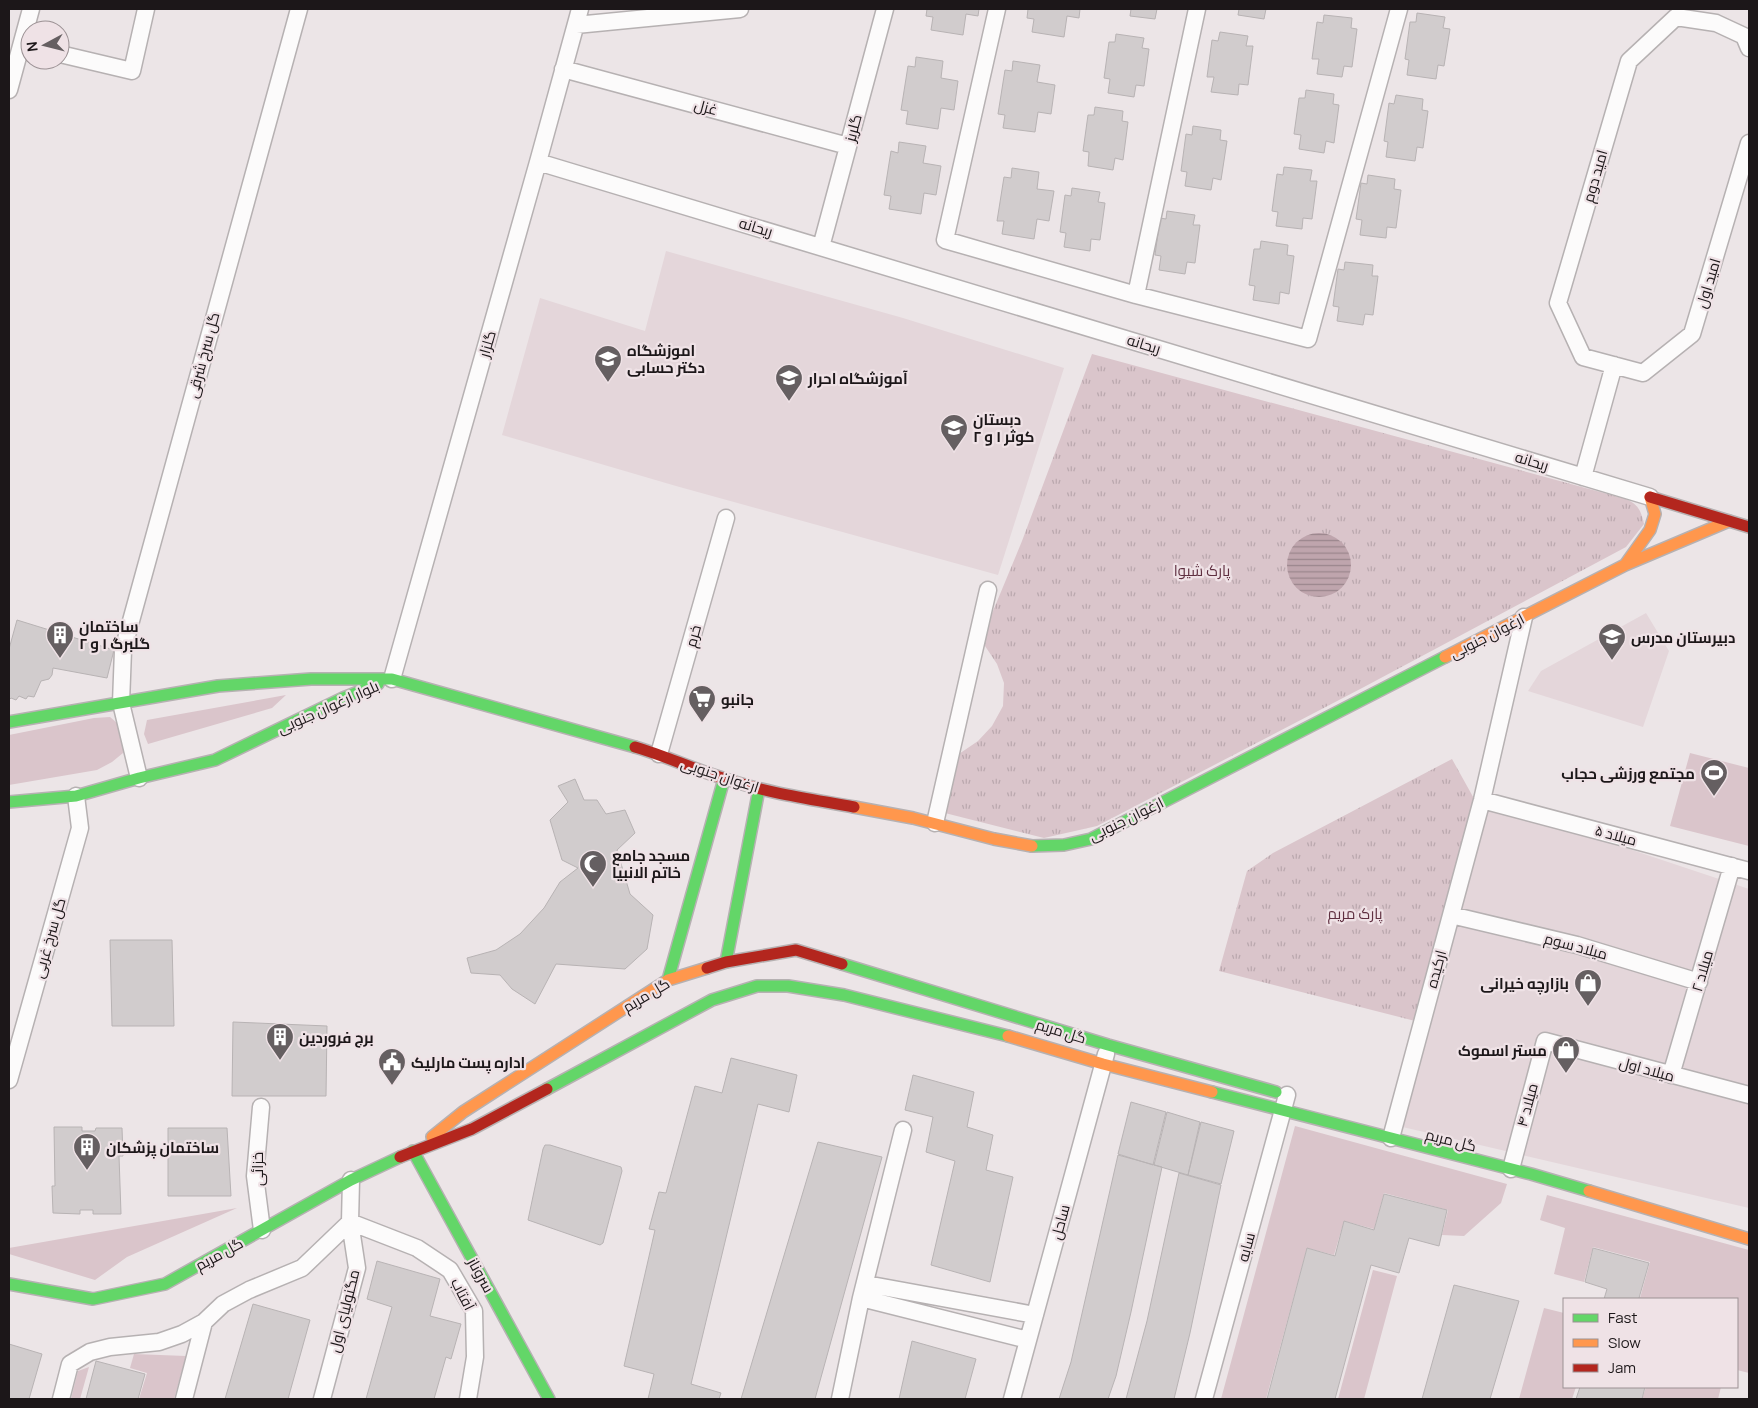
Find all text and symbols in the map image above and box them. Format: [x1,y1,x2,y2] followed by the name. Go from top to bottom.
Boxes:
[20,20,70,70] north arrow
[22,40,42,53] text: N
[692,94,720,120] street label: غزل
[839,112,867,145] street label: گلریز
[1577,147,1613,205] street label: امید دوم
[737,212,775,242] street label: ریحانه
[1690,255,1726,311] street label: امید اول
[181,310,225,400] street label: گل سرخ شرقی
[473,328,501,361] street label: گلزار
[1125,329,1163,359] street label: ریحانه
[627,340,705,378] place label: اموزشگاه دکتر حسابی
[593,344,623,383] school or university icon: اموزشگاه دکتر حسابی
[774,363,804,402] school or university icon: آموزشگاه احرار
[807,368,908,389] place label: آموزشگاه احرار
[973,409,1034,447] place label: دبستان کوثر ۱ و ۲
[939,413,969,452] school or university icon: دبستان کوثر ۱ و ۲
[1513,446,1551,476] street label: ریحانه
[1174,560,1230,581] park label: پارک شیوا
[1446,608,1528,664] street label: ارغوان جنوبی
[79,616,150,654] place label: ساختمان گلبرگ ۱ و ۲
[45,620,75,659] building icon: ساختمان گلبرگ ۱ و ۲
[680,622,706,650] street label: خرم
[1597,622,1627,661] school or university icon: دبیرستان مدرس
[1631,627,1736,648] place label: دبیرستان مدرس
[274,675,382,739] street label: بلوار ارغوان جنوبی
[687,684,717,723] supermarket icon: جانبو
[721,689,754,710] place label: جانبو
[678,752,762,798] street label: ارغوان جنوبی
[1699,758,1729,797] sports icon: مجتمع ورزشی حجاب
[1561,763,1695,784] place label: مجتمع ورزشی حجاب
[1085,792,1167,846] street label: ارغوان جنوبی
[1593,819,1639,851] street label: میلاد ۵
[612,845,690,883] place label: مسجد جامع خاتم الانبیا
[578,849,608,888] mosque icon: مسجد جامع خاتم الانبیا
[28,895,71,981] street label: گل سرخ غربی
[1327,903,1383,924] park label: پارک مریم
[1542,927,1610,965] street label: میلاد سوم
[1421,948,1451,990] street label: ارکیده
[1686,948,1718,994] street label: میلاد ۲
[1573,968,1603,1007] shop icon: بازارچه خیرانی
[618,973,674,1017] street label: گل مریم
[1480,973,1569,995] place label: بازارچه خیرانی
[1033,1013,1089,1049] street label: گل مریم
[265,1022,295,1061] building icon: برج فروردین
[299,1027,374,1048] place label: برج فروردین
[1551,1035,1581,1074] shop icon: مستر اسموک
[1458,1040,1547,1061] place label: مستر اسموک
[377,1047,407,1086] public building icon: اداره پست مارلیک
[411,1052,525,1074] place label: اداره پست مارلیک
[1617,1052,1677,1086] street label: میلاد اول
[1511,1081,1543,1129] street label: میلاد ۴
[1423,1124,1479,1156] street label: گل مریم
[72,1132,102,1171] building icon: ساختمان پزشکان
[106,1137,219,1159] place label: ساختمان پزشکان
[247,1152,268,1186] street label: خزائی
[1045,1202,1075,1242] street label: ساحل
[1232,1230,1260,1264] street label: سایه
[191,1232,247,1276] street label: گل مریم
[462,1253,499,1296] street label: سروناز
[324,1267,364,1355] street label: مگنولیای اول
[446,1274,480,1314] street label: آفتاب
[1563,1298,1738,1388] legend
[1608,1307,1637,1328] text: Fast
[1608,1332,1641,1353] text: Slow
[1608,1357,1636,1378] text: Jam

